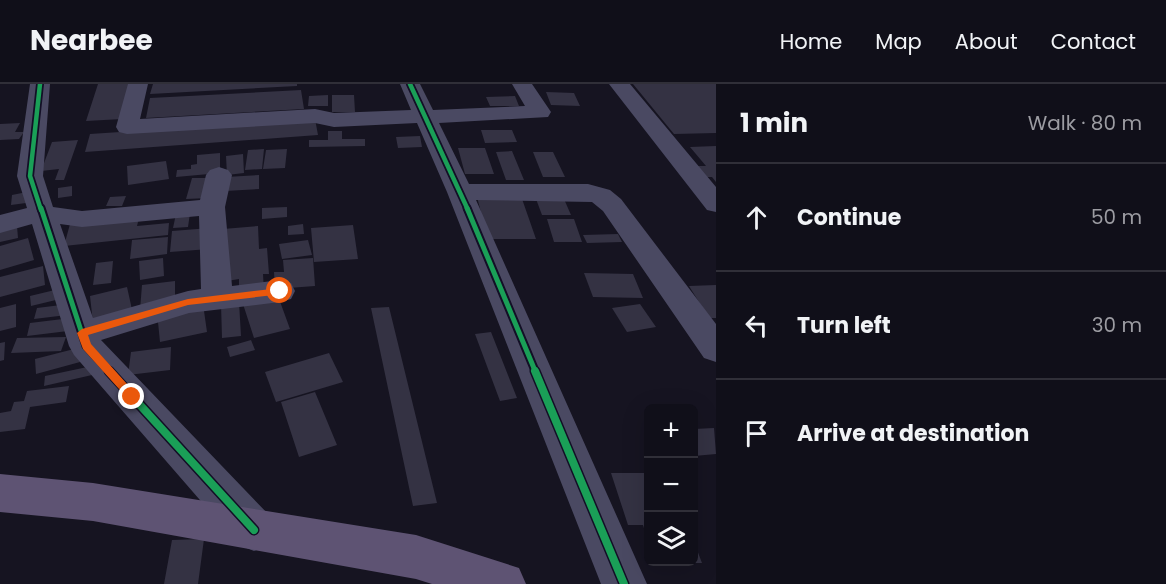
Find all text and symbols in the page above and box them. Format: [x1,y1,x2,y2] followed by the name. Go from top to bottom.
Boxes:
[30,21,153,60] text: Nearbee
[780,27,842,56] text: Home
[875,27,922,56] text: Map
[955,27,1018,56] text: About
[1051,27,1136,56] text: Contact
[740,105,808,141] text: 1 min
[1028,109,1142,137] text: Walk · 80 m
[740,201,773,234] icon: ahead
[797,202,901,233] text: Continue
[1091,203,1142,231] text: 50 m
[266,277,292,303] route start
[740,309,773,342] icon: left
[797,310,891,341] text: Turn left
[1092,311,1142,339] text: 30 m
[118,383,144,409] route end
[644,404,698,566] map controls
[644,404,698,458] button: +
[740,417,773,450] icon: arrive
[797,418,1029,449] text: Arrive at destination
[644,458,698,512] button: −
[644,512,698,566] button: layers

